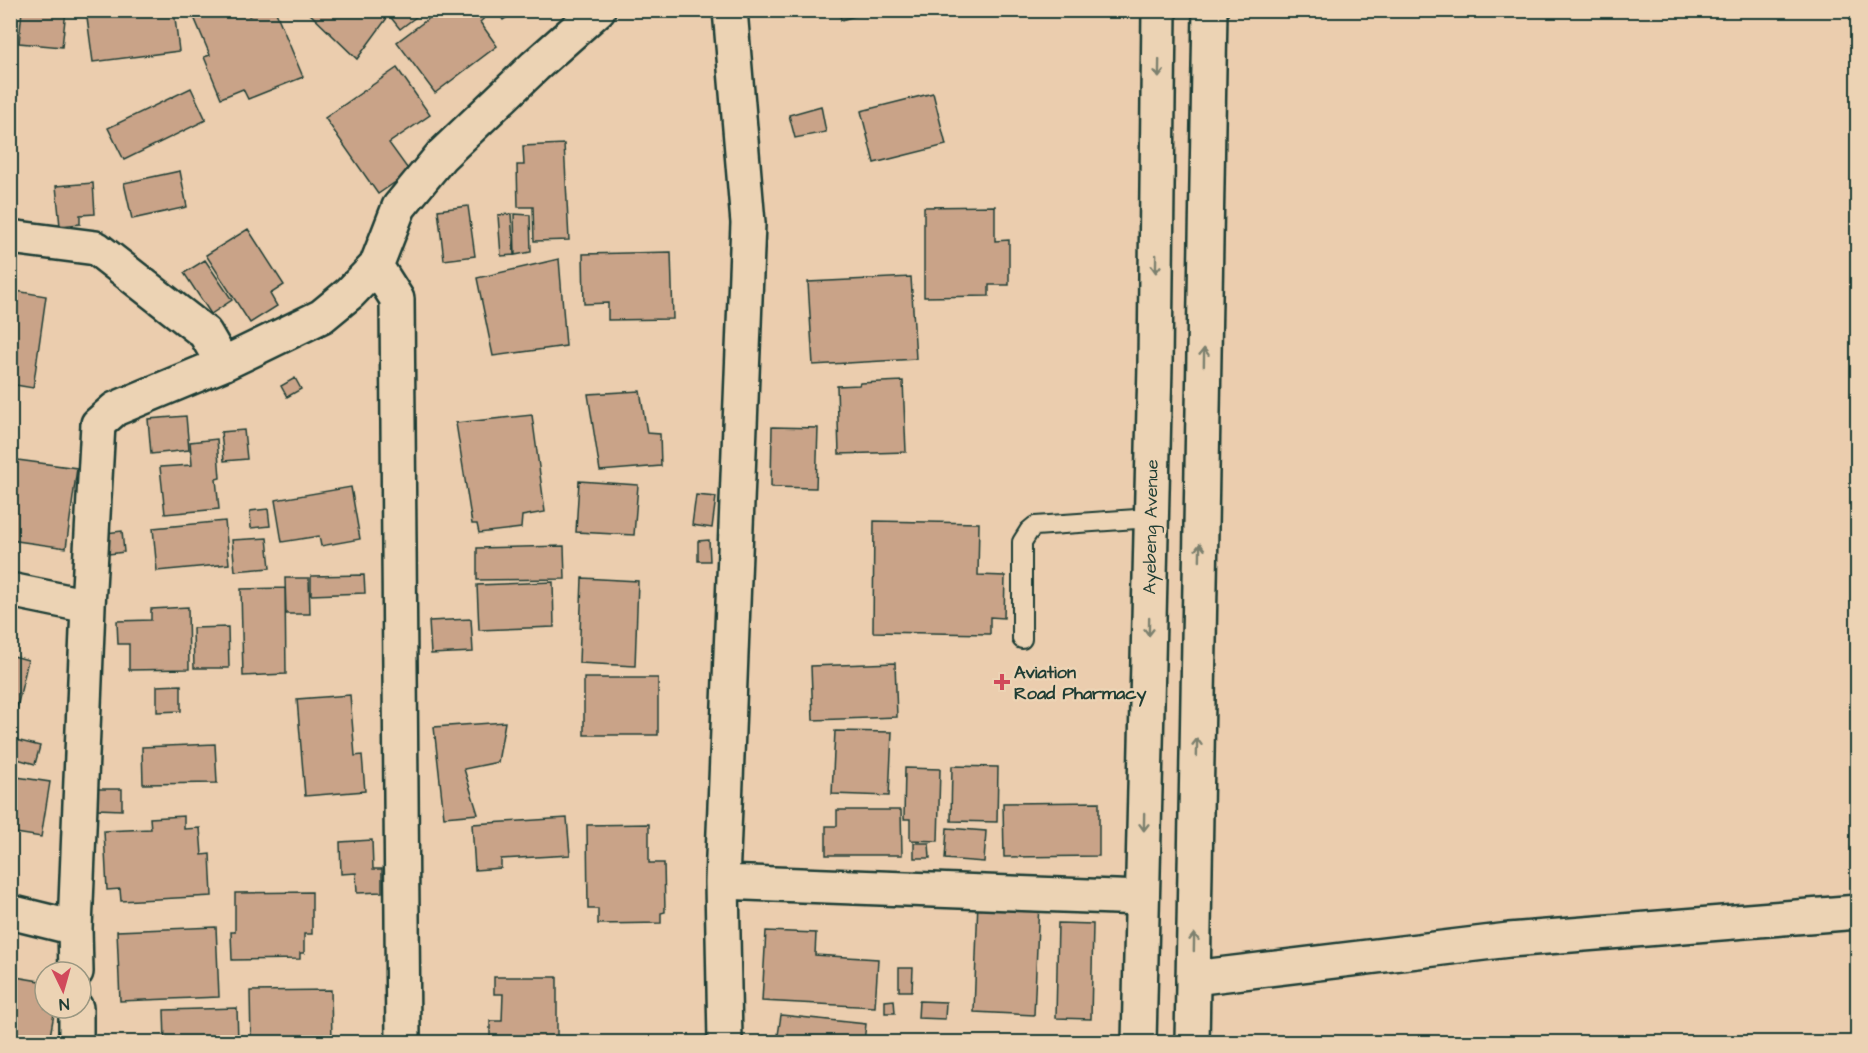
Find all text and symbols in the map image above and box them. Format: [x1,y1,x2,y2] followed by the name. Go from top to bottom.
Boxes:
[1153,58,1164,78] one-way arrow
[1150,253,1162,273] one-way arrow
[1198,348,1210,368] one-way arrow
[1137,459,1166,595] street label: Ayebeng Avenue
[1195,543,1206,563] one-way arrow
[1143,616,1154,636] one-way arrow
[1014,660,1147,707] place label: Aviation Road Pharmacy
[995,675,1009,689] marker: Aviation Road Pharmacy
[1191,738,1202,758] one-way arrow
[1138,811,1149,831] one-way arrow
[1188,933,1199,953] one-way arrow
[33,960,93,1020] north arrow
[58,993,70,1015] text: N

